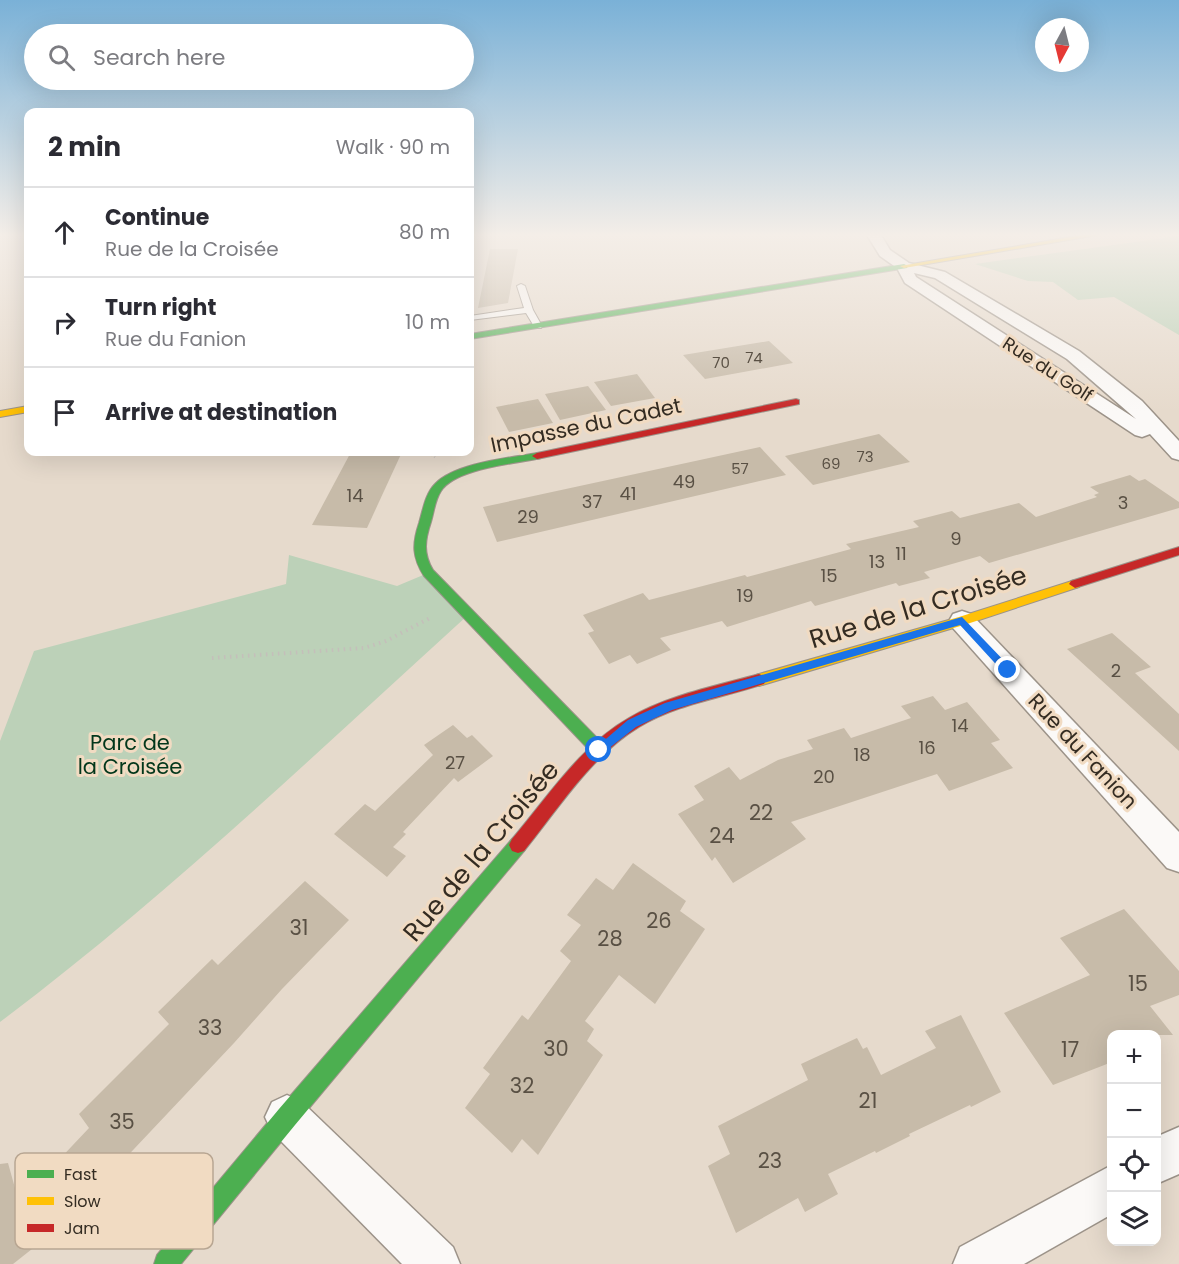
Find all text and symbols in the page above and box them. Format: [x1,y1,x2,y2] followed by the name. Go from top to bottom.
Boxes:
[1035,18,1089,72] north arrow
[24,24,474,90] search box
[45,41,78,74] icon: search
[93,42,226,73] text: Search here
[48,129,121,165] text: 2 min
[336,133,450,161] text: Walk · 90 m
[105,202,209,233] text: Continue
[48,216,81,249] icon: ahead
[399,218,450,246] text: 80 m
[105,235,279,263] text: Rue de la Croisée
[105,292,216,323] text: Turn right
[48,306,81,339] icon: right
[405,308,450,336] text: 10 m
[105,325,246,353] text: Rue du Fanion
[998,331,1098,408] street label: Rue du Golf
[745,347,763,368] house number: 74
[712,352,730,373] house number: 70
[488,391,684,459] street label: Impasse du Cadet
[48,396,81,429] icon: arrive
[105,397,337,428] text: Arrive at destination
[856,446,874,467] house number: 73
[822,453,840,474] house number: 69
[731,458,749,479] house number: 57
[673,469,695,494] house number: 49
[619,481,637,506] house number: 41
[346,483,364,508] house number: 14
[582,489,602,514] house number: 37
[1118,490,1128,515] house number: 3
[517,504,539,529] house number: 29
[950,526,962,551] house number: 9
[895,541,907,566] house number: 11
[869,549,885,574] house number: 13
[805,557,1031,657] street label: Rue de la Croisée
[820,563,838,588] house number: 15
[736,583,754,608] house number: 19
[994,656,1020,682] route end
[1111,658,1121,683] house number: 2
[1022,687,1144,815] street label: Rue du Fanion
[951,713,969,738] house number: 14
[78,728,182,781] park label: Parc de la Croisée
[918,735,936,760] house number: 16
[585,736,611,762] route start
[853,742,871,767] house number: 18
[445,750,465,775] house number: 27
[395,753,567,949] street label: Rue de la Croisée
[813,764,835,789] house number: 20
[749,798,773,827] house number: 22
[709,821,735,850] house number: 24
[646,906,672,935] house number: 26
[289,913,309,942] house number: 31
[597,924,623,953] house number: 28
[1128,969,1148,998] house number: 15
[198,1013,222,1042] house number: 33
[1107,1030,1161,1246] map controls
[1107,1030,1161,1084] button: +
[543,1034,569,1063] house number: 30
[1061,1035,1079,1064] house number: 17
[510,1071,534,1100] house number: 32
[1107,1084,1161,1138] button: −
[859,1086,877,1115] house number: 21
[109,1107,135,1136] house number: 35
[1107,1138,1161,1192] button: locate
[758,1146,782,1175] house number: 23
[15,1153,213,1249] legend
[64,1163,97,1186] text: Fast
[64,1190,101,1213] text: Slow
[1107,1192,1161,1246] button: layers
[64,1217,100,1240] text: Jam

